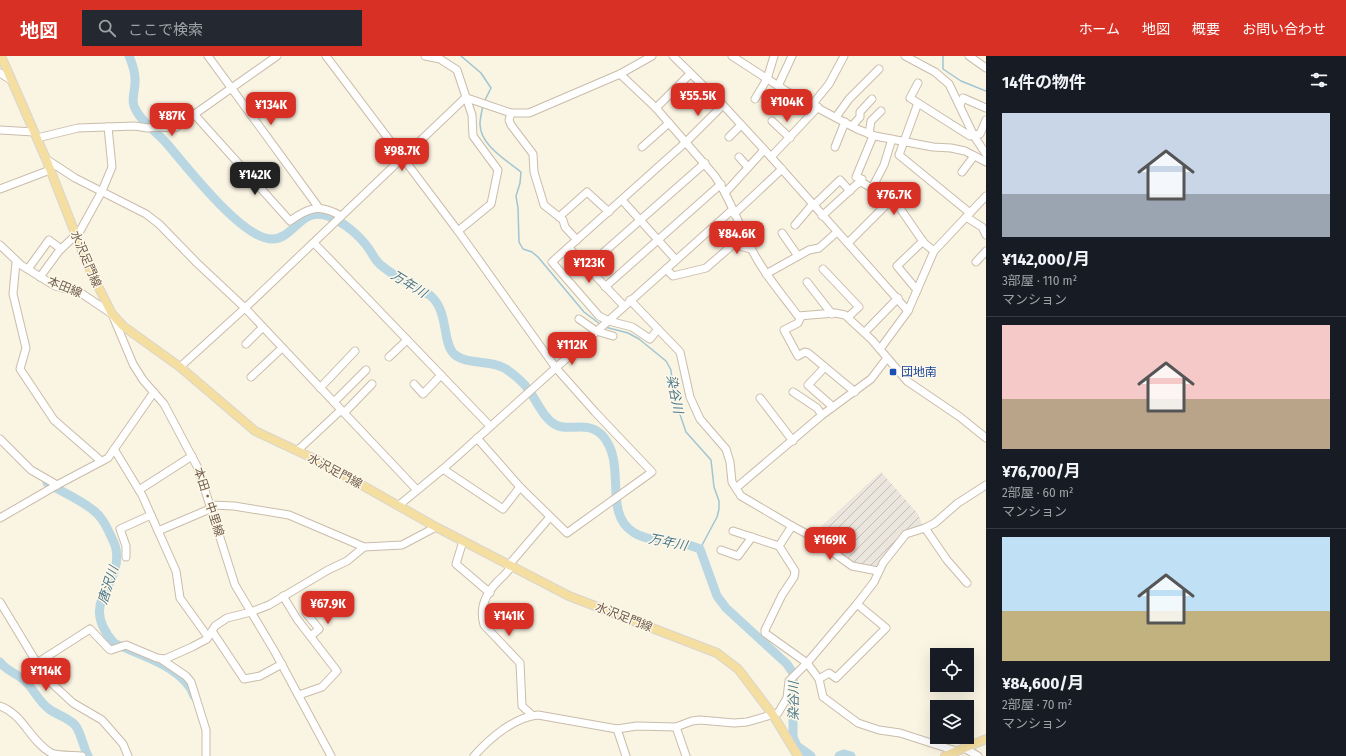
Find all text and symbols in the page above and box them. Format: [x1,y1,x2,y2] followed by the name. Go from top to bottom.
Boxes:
[82,10,362,46] search box
[96,17,118,39] icon: search
[20,19,58,42] text: 地図
[128,21,203,39] text: ここで検索
[1078,21,1120,38] text: ホーム
[1142,21,1170,38] text: 地図
[1192,21,1220,38] text: 概要
[1242,21,1326,38] text: お問い合わせ
[1308,69,1330,91] icon: filters
[1002,72,1086,93] text: 14件の物件
[665,83,731,117] pin: ¥55.5K
[680,88,716,103] text: ¥55.5K
[759,89,815,123] pin: ¥104K
[243,92,299,126] pin: ¥134K
[770,94,804,109] text: ¥104K
[255,97,287,112] text: ¥134K
[148,103,196,137] pin: ¥87K
[159,108,185,123] text: ¥87K
[369,138,435,172] pin: ¥98.7K
[1130,139,1202,211] icon: home
[384,143,420,158] text: ¥98.7K
[227,162,283,196] pin: ¥142K
[239,167,271,182] text: ¥142K
[861,182,927,216] pin: ¥76.7K
[877,187,911,202] text: ¥76.7K
[704,221,770,255] pin: ¥84.6K
[718,226,756,241] text: ¥84.6K
[68,229,104,289] street label: 水沢足門線
[1002,249,1090,270] text: ¥142,000/月
[561,250,617,284] pin: ¥123K
[573,255,605,270] text: ¥123K
[388,267,431,302] water label: 万年川
[1002,273,1077,288] text: 3部屋 · 110 m²
[46,274,84,300] street label: 本田線
[1002,292,1067,307] text: マンション
[544,332,600,366] pin: ¥112K
[557,337,587,352] text: ¥112K
[1130,351,1202,423] icon: home
[901,365,937,379] place label: 団地南
[888,367,898,377] marker: 団地南
[664,373,686,417] water label: 染谷川
[305,451,365,491] street label: 水沢足門線
[1002,461,1081,482] text: ¥76,700/月
[191,466,227,538] street label: 本田・中里線
[1002,485,1074,500] text: 2部屋 · 60 m²
[1002,504,1067,519] text: マンション
[802,527,858,561] pin: ¥169K
[647,531,691,553] water label: 万年川
[814,532,846,547] text: ¥169K
[95,562,122,606] water label: 唐沢川
[1130,563,1202,635] icon: home
[295,591,361,625] pin: ¥67.9K
[310,596,346,611] text: ¥67.9K
[593,600,655,634] street label: 水沢足門線
[481,603,537,637] pin: ¥141K
[494,608,524,623] text: ¥141K
[930,648,974,744] map controls
[930,648,974,692] button: locate
[18,658,74,692] pin: ¥114K
[30,663,62,678] text: ¥114K
[1002,673,1084,694] text: ¥84,600/月
[786,680,801,721] water label: 染谷川
[1002,697,1072,712] text: 2部屋 · 70 m²
[930,700,974,744] button: layers
[1002,716,1067,731] text: マンション

